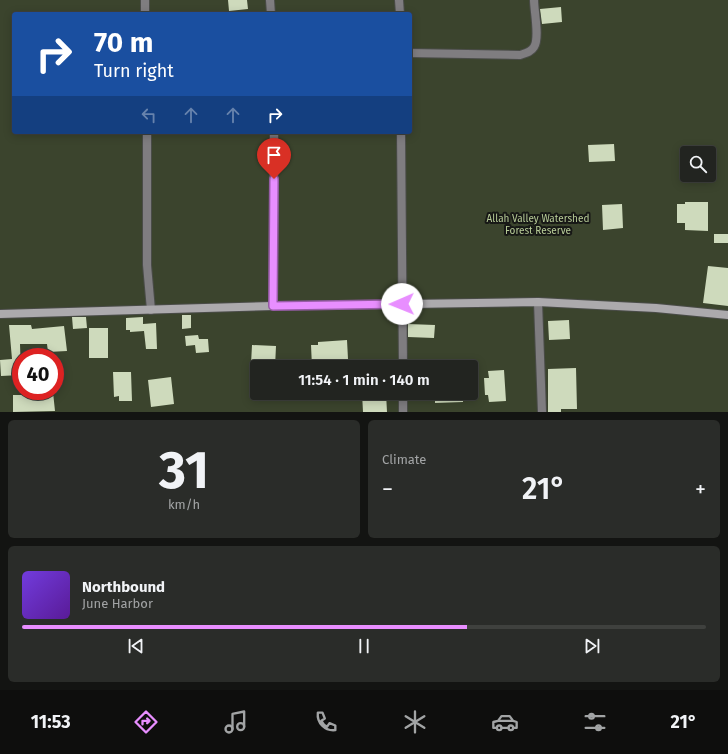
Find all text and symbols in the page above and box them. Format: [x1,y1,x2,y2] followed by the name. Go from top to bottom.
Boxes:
[94,26,153,59] text: 70 m
[28,28,80,80] icon: right
[94,60,174,82] text: Turn right
[138,104,160,126] icon: left
[180,104,202,126] icon: ahead
[222,104,244,126] icon: ahead
[264,104,286,126] icon: right
[257,138,291,179] pin
[263,144,285,166] icon: arrive
[680,146,716,182] map controls
[680,146,716,182] button: search
[487,213,589,237] park label: Allah Valley Watershed Forest Reserve
[381,283,423,325] position arrow
[12,348,64,400] speed limit sign: 40
[298,371,430,389] text: 11:54 · 1 min · 140 m
[159,439,209,502] text: 31
[382,452,426,467] text: Climate
[522,471,566,507] text: 21°
[382,476,393,503] text: −
[695,476,706,503] text: +
[168,497,200,512] text: km/h
[82,578,165,596] text: Northbound
[82,596,153,611] text: June Harbor
[125,635,147,657] icon: previous
[353,635,375,657] icon: pause
[581,635,603,657] icon: next
[132,708,160,736] icon: directions
[222,708,250,736] icon: music
[312,708,340,736] icon: phone
[401,708,429,736] icon: climate
[491,708,519,736] icon: car
[581,708,609,736] icon: filters
[31,711,71,733] text: 11:53
[670,711,697,733] text: 21°

